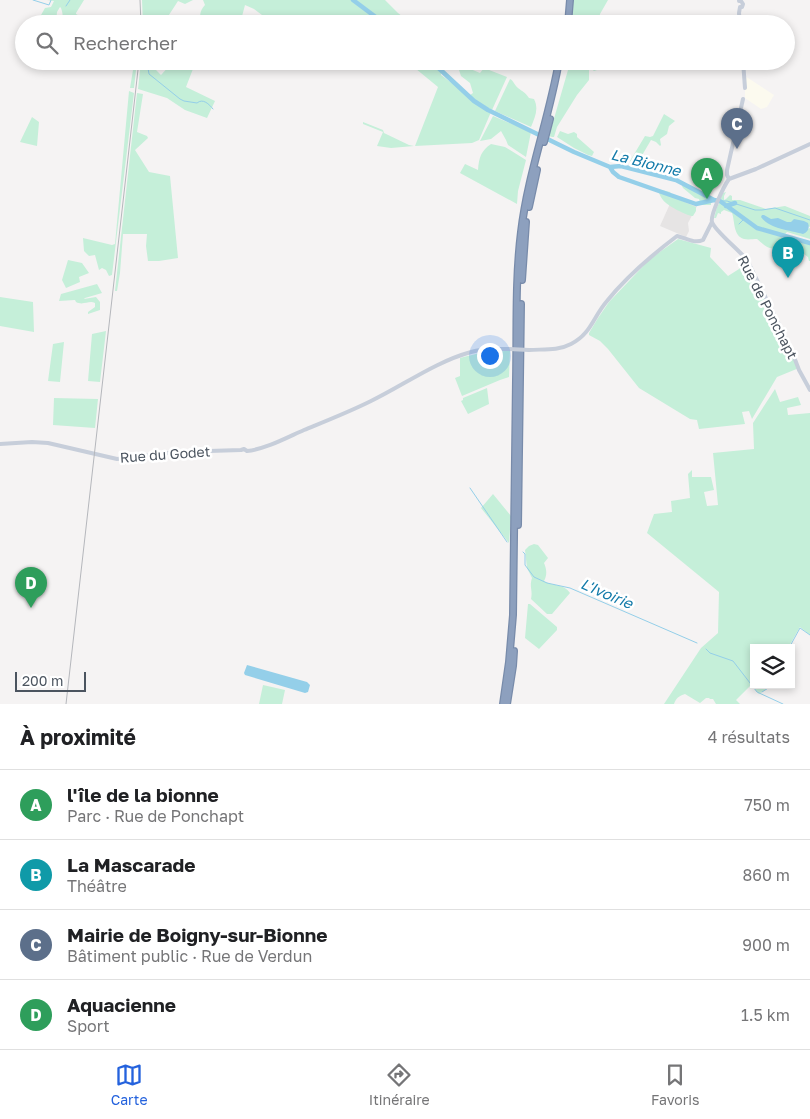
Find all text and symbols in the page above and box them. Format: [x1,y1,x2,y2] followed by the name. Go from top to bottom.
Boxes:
[15,15,795,70] search box
[33,29,61,57] icon: search
[73,31,178,54] text: Rechercher
[721,108,753,149] pin: C
[609,145,684,180] water label: La Bionne
[691,158,723,199] pin: A
[772,237,804,278] pin: B
[735,252,801,362] street label: Rue de Ponchapt
[477,343,503,369] your location
[119,442,211,466] street label: Rue du Godet
[15,567,47,608] pin: D
[578,574,637,612] water label: L'Ivoirie
[750,644,795,689] map controls
[750,644,795,689] button: layers
[15,669,86,692] scale bar
[22,672,63,689] text: 200 m
[20,724,136,750] text: À proximité
[708,727,790,747] text: 4 résultats
[67,783,219,806] text: l'île de la bionne
[30,795,42,815] text: A
[744,795,790,815] text: 750 m
[67,806,244,826] text: Parc · Rue de Ponchapt
[67,853,195,876] text: La Mascarade
[30,865,42,885] text: B
[742,865,790,885] text: 860 m
[67,876,127,896] text: Théâtre
[67,923,327,946] text: Mairie de Boigny-sur-Bionne
[30,935,42,955] text: C
[742,935,790,955] text: 900 m
[67,946,312,966] text: Bâtiment public · Rue de Verdun
[67,993,176,1016] text: Aquacienne
[30,1005,42,1025] text: D
[741,1005,790,1025] text: 1.5 km
[67,1016,110,1036] text: Sport
[111,1061,148,1108] tab: Carte
[369,1061,430,1108] tab: Itinéraire
[651,1061,699,1108] tab: Favoris

